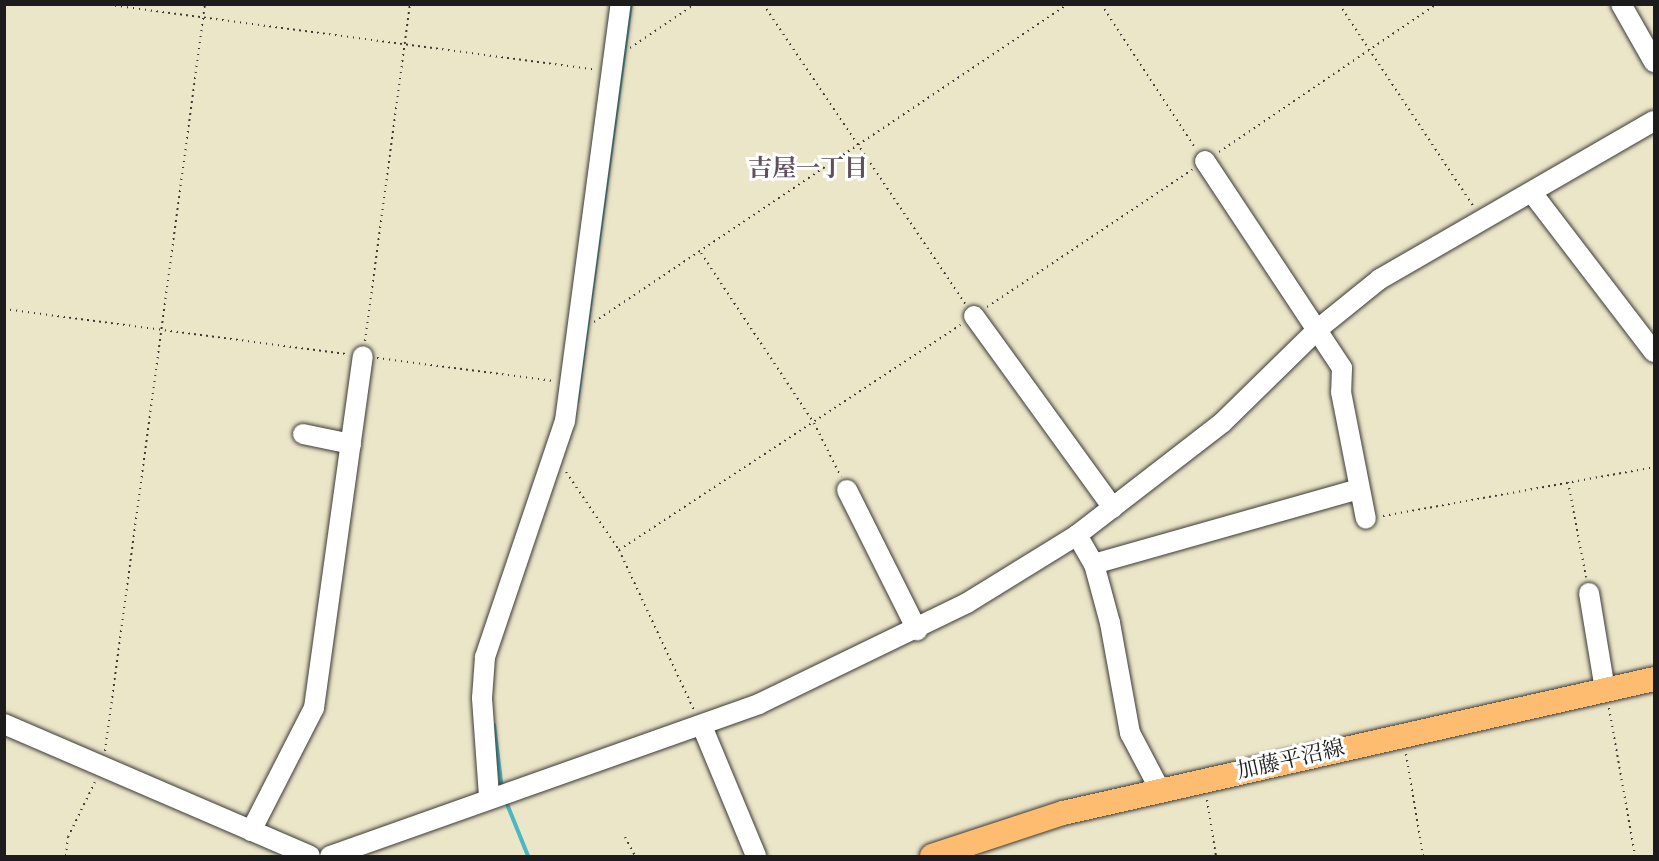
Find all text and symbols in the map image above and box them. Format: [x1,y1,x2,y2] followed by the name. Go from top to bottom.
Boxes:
[748,157,868,185] district label: 吉屋一丁目
[1234,737,1348,787] street label: 加藤平沼線

